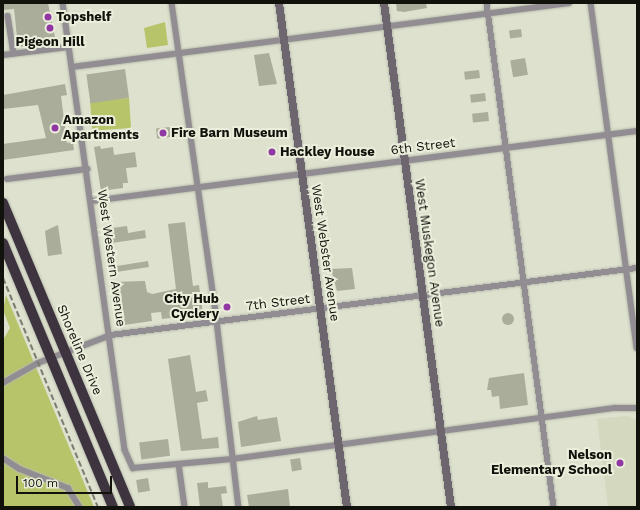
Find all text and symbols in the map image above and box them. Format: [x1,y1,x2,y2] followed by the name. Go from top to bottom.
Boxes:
[56,9,111,25] place label: Topshelf
[43,12,53,22] marker: Topshelf
[45,23,55,33] marker: Pigeon Hill
[16,34,84,50] place label: Pigeon Hill
[63,113,139,144] place label: Amazon Apartments
[50,123,60,133] marker: Amazon Apartments
[171,125,288,141] place label: Fire Barn Museum
[158,128,168,138] marker: Fire Barn Museum
[390,135,456,159] street label: 6th Street
[280,144,375,160] place label: Hackley House
[267,147,277,157] marker: Hackley House
[411,178,447,328] street label: West Muskegon Avenue
[308,183,342,323] street label: West Webster Avenue
[94,188,128,328] street label: West Western Avenue
[245,291,311,315] street label: 7th Street
[164,292,219,323] place label: City Hub Cyclery
[222,302,232,312] marker: City Hub Cyclery
[53,303,105,397] street label: Shoreline Drive
[491,448,612,479] place label: Nelson Elementary School
[615,458,625,468] marker: Nelson Elementary School
[18,468,114,494] scale bar
[23,476,58,490] text: 100 m

